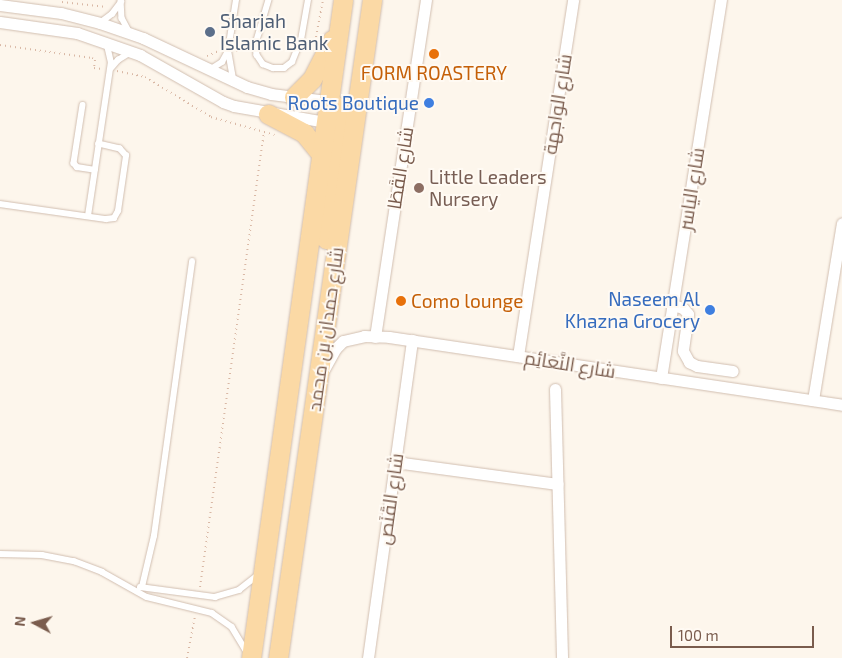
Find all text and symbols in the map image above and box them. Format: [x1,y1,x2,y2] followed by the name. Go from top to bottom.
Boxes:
[220,10,329,54] place label: Sharjah Islamic Bank
[204,26,216,38] marker: Sharjah Islamic Bank
[428,48,440,60] marker: FORM ROASTERY
[538,52,576,156] street label: شارع الواجهة
[361,62,507,84] place label: FORM ROASTERY
[287,92,419,114] place label: Roots Boutique
[423,97,435,109] marker: Roots Boutique
[382,125,418,211] street label: شارع القَطَا
[673,146,709,232] street label: شارع الياسر
[429,166,547,210] place label: Little Leaders Nursery
[413,182,425,194] marker: Little Leaders Nursery
[302,245,348,413] street label: شارع حمدان بن محمد
[565,288,700,332] place label: Naseem Al Khazna Grocery
[411,290,523,312] place label: Como lounge
[395,295,407,307] marker: Como lounge
[704,304,716,316] marker: Naseem Al Khazna Grocery
[523,346,617,382] street label: شارع النَّعَائِم
[372,452,408,546] street label: شارع القَنَص
[10,598,60,648] north arrow
[11,615,29,627] text: N
[672,616,816,648] scale bar
[678,626,719,644] text: 100 m

